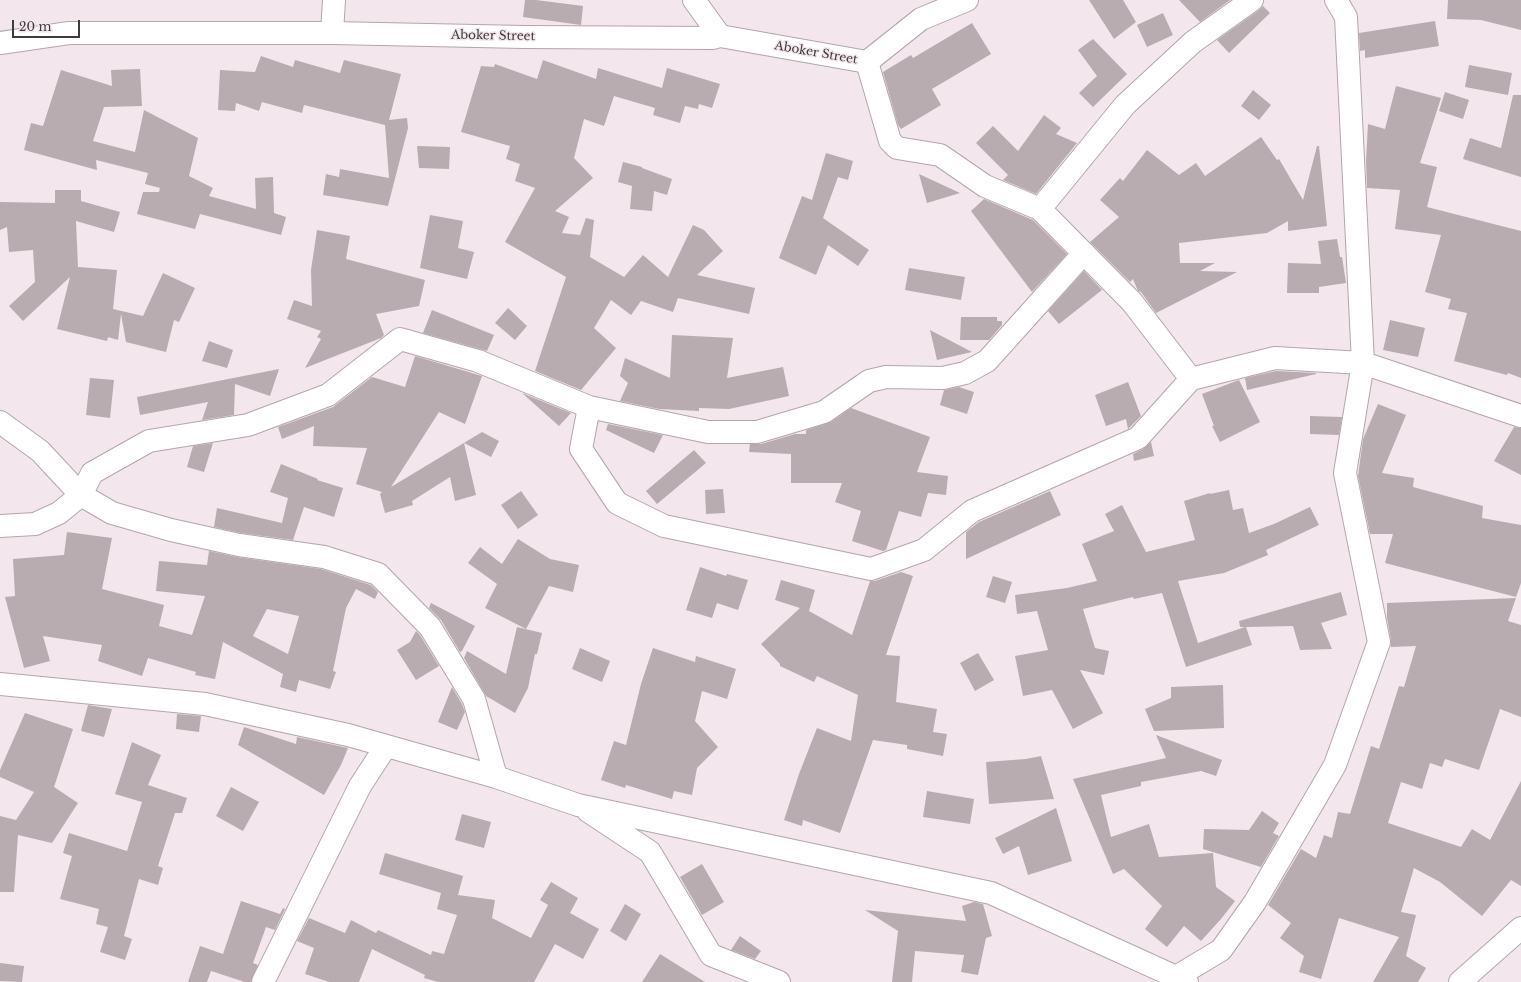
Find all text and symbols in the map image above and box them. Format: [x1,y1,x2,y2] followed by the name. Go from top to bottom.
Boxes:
[14,12,82,38] scale bar
[19,19,51,34] text: 20 m
[451,28,535,44] street label: Aboker Street
[773,39,859,67] street label: Aboker Street

